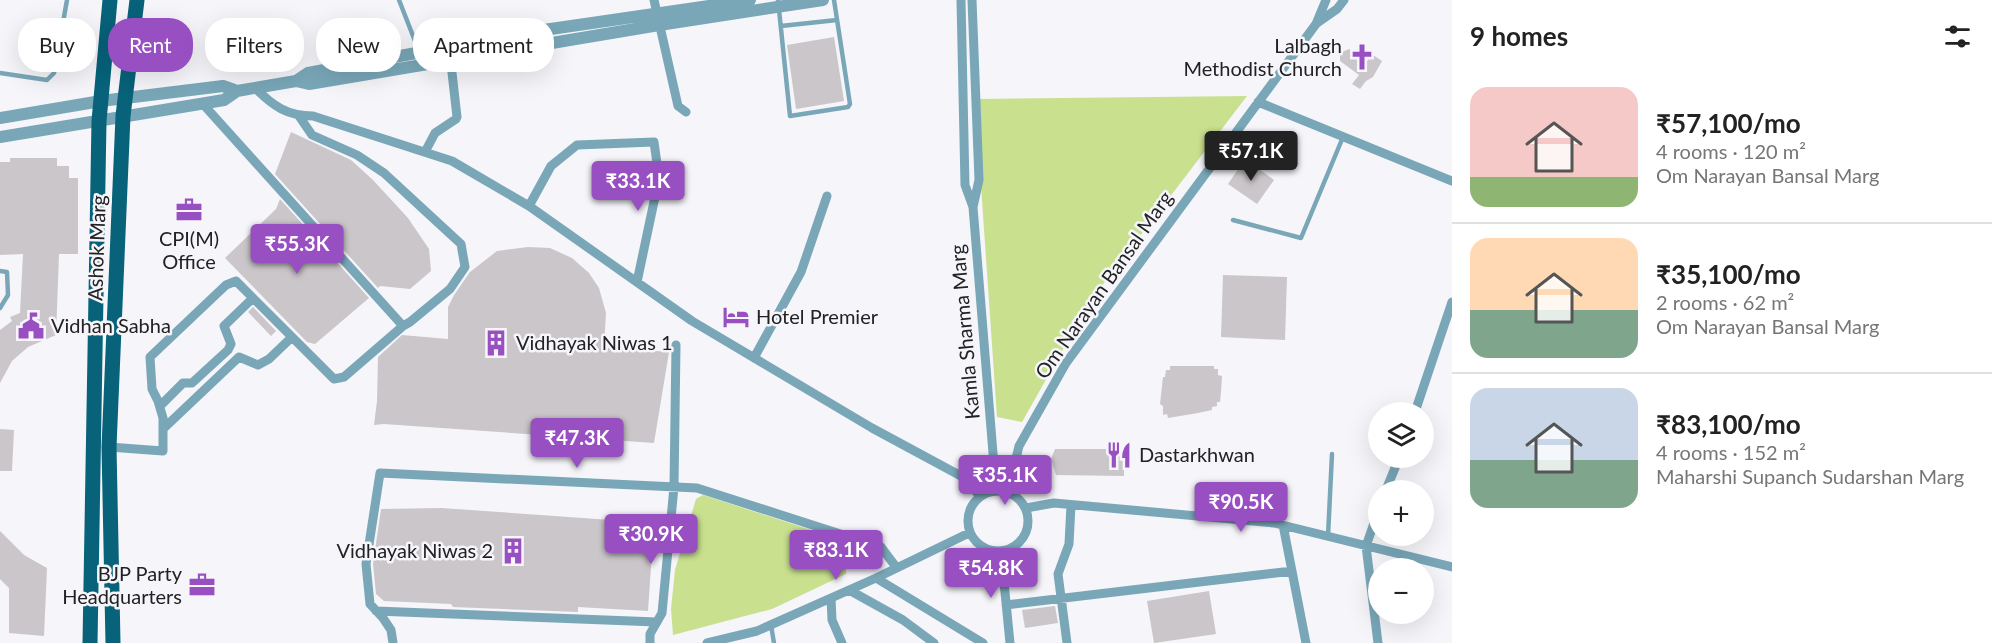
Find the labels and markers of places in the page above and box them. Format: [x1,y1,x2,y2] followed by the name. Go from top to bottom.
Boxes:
[1183,33,1342,80] place label: Lalbagh Methodist Church
[1347,42,1377,72] church icon: Lalbagh Methodist Church
[1202,131,1300,182] pin: ₹57.1K
[589,161,687,212] pin: ₹33.1K
[174,195,204,225] office icon: CPI(M) Office
[248,224,346,275] pin: ₹55.3K
[159,226,219,273] place label: CPI(M) Office
[721,302,751,332] hotel icon: Hotel Premier
[756,304,879,328] place label: Hotel Premier
[16,311,46,341] public building icon: Vidhan Sabha
[51,313,171,337] place label: Vidhan Sabha
[481,328,511,358] building icon: Vidhayak Niwas 1
[516,330,673,354] place label: Vidhayak Niwas 1
[528,418,626,469] pin: ₹47.3K
[1104,440,1134,470] restaurant icon: Dastarkhwan
[1139,442,1255,466] place label: Dastarkhwan
[956,455,1054,506] pin: ₹35.1K
[1192,482,1290,533] pin: ₹90.5K
[602,514,700,565] pin: ₹30.9K
[787,530,885,581] pin: ₹83.1K
[498,536,528,566] building icon: Vidhayak Niwas 2
[336,538,493,562] place label: Vidhayak Niwas 2
[942,548,1040,599] pin: ₹54.8K
[62,561,183,608] place label: BJP Party Headquarters
[187,570,217,600] office icon: BJP Party Headquarters

